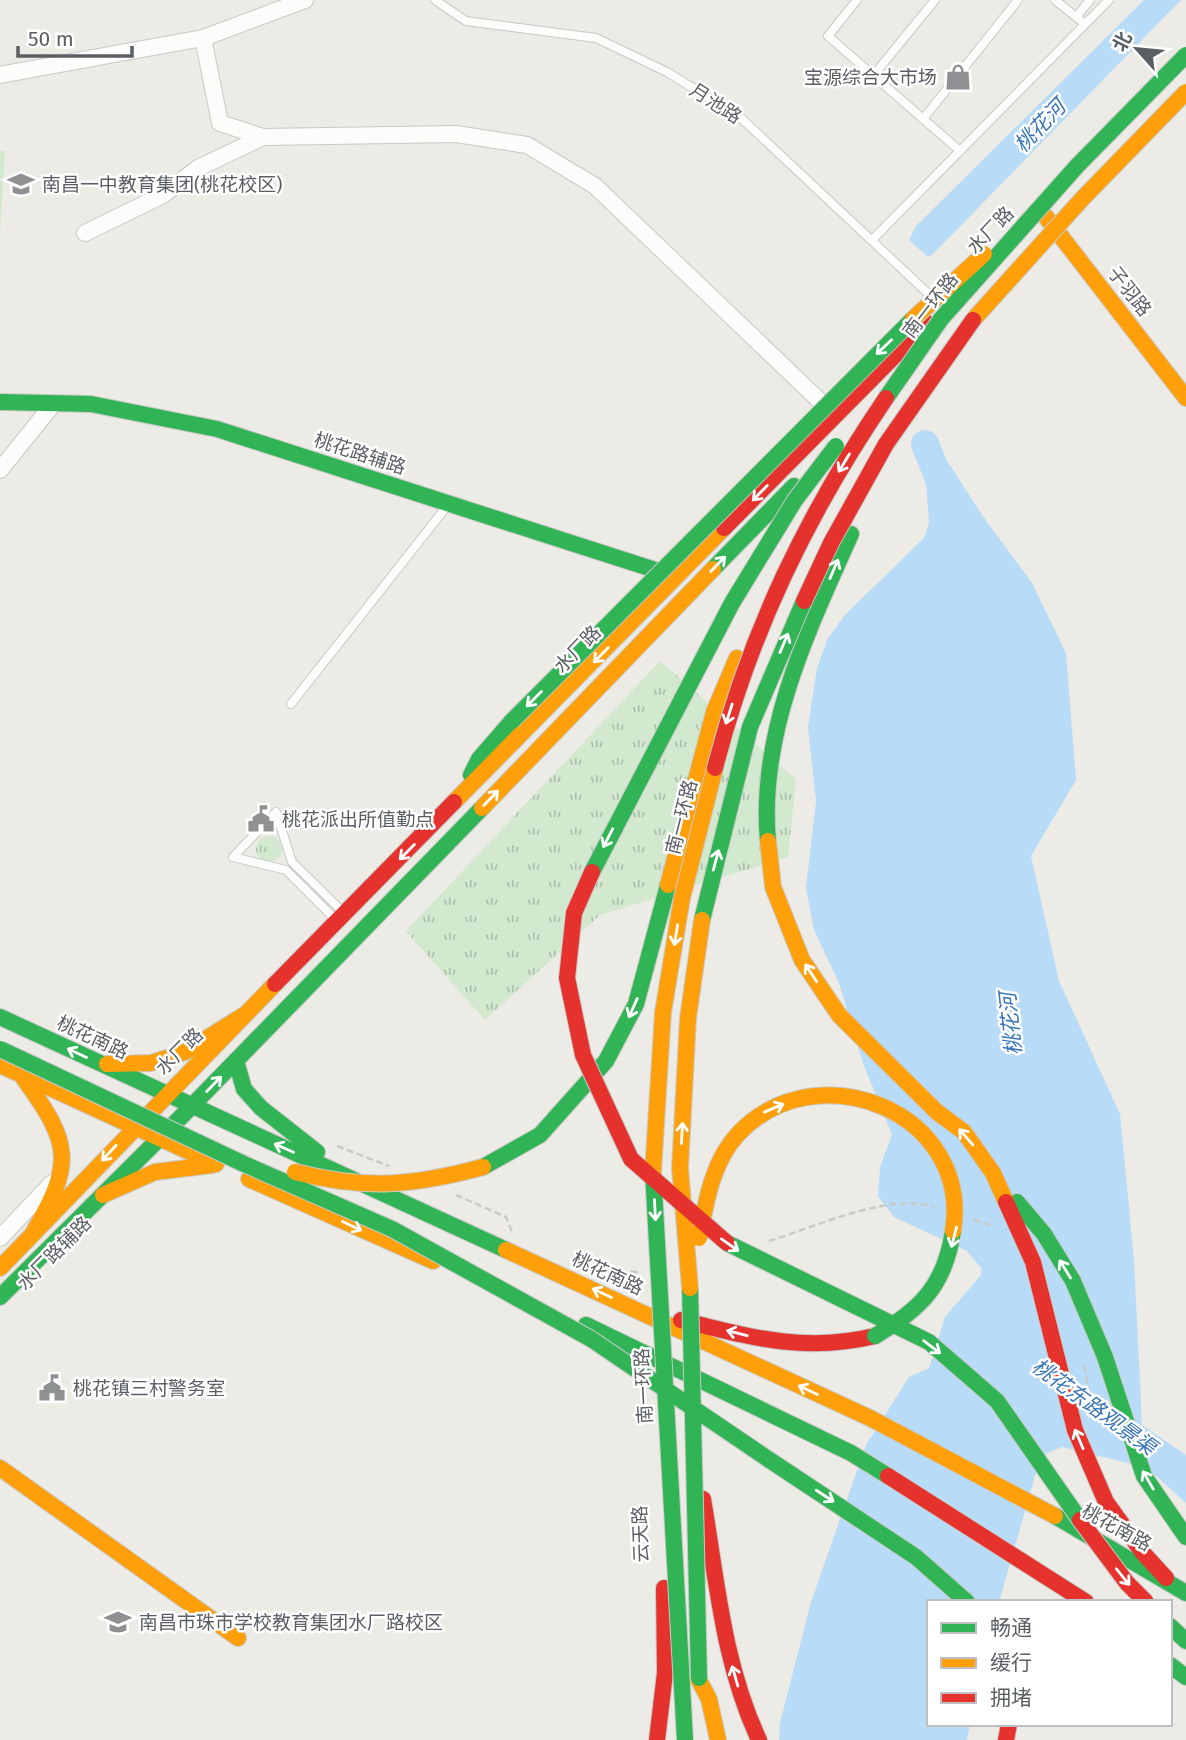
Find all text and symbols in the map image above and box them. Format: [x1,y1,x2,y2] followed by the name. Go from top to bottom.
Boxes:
[18,14,131,58] scale bar
[1102,14,1172,84] north arrow
[28,26,74,52] text: 50 m
[1108,28,1137,55] text: 北
[943,62,973,92] shop icon: 宝源综合大市场
[804,66,937,89] place label: 宝源综合大市场
[686,78,746,129] street label: 月池路
[1009,91,1074,158] water label: 桃花河
[6,169,36,199] school or university icon: 南昌一中教育集团(桃花校区)
[42,173,282,196] place label: 南昌一中教育集团(桃花校区)
[962,202,1018,259] street label: 水厂路
[1103,262,1156,321] street label: 子羽路
[898,268,963,342] street label: 南一环路
[876,338,893,355] one-way arrow
[311,428,409,479] street label: 桃花路辅路
[837,453,851,473] one-way arrow
[752,484,769,501] one-way arrow
[710,556,727,573] one-way arrow
[828,559,841,581] one-way arrow
[549,621,605,678] street label: 水厂路
[778,633,791,654] one-way arrow
[592,646,609,663] one-way arrow
[525,690,542,707] one-way arrow
[722,703,735,725] one-way arrow
[661,777,702,857] street label: 南一环路
[483,790,500,807] one-way arrow
[246,804,276,834] public building icon: 桃花派出所值勤点
[282,808,434,831] place label: 桃花派出所值勤点
[600,827,614,847] one-way arrow
[398,843,415,860] one-way arrow
[710,849,723,871] one-way arrow
[669,923,682,946] one-way arrow
[804,964,818,983] one-way arrow
[994,987,1027,1057] water label: 桃花河
[626,997,639,1019] one-way arrow
[53,1011,132,1064] street label: 桃花南路
[151,1023,208,1080] street label: 水厂路
[67,1046,88,1059] one-way arrow
[205,1076,222,1093] one-way arrow
[763,1100,784,1113] one-way arrow
[675,1122,688,1145] one-way arrow
[959,1129,974,1147] one-way arrow
[274,1141,295,1154] one-way arrow
[101,1144,117,1162] one-way arrow
[649,1198,662,1221] one-way arrow
[13,1212,96,1295] street label: 水厂路辅路
[341,1220,362,1233] one-way arrow
[947,1225,961,1248] one-way arrow
[720,1238,739,1252] one-way arrow
[568,1247,647,1300] street label: 桃花南路
[1058,1260,1073,1279] one-way arrow
[592,1286,614,1299] one-way arrow
[726,1326,749,1339] one-way arrow
[923,1339,942,1354] one-way arrow
[630,1347,657,1425] street label: 南一环路
[1027,1353,1164,1462] water label: 桃花东路观景渠
[37,1373,67,1403] public building icon: 桃花镇三村警务室
[73,1377,225,1400] place label: 桃花镇三村警务室
[798,1383,819,1396] one-way arrow
[1072,1429,1085,1451] one-way arrow
[1141,1470,1155,1490] one-way arrow
[815,1488,834,1503] one-way arrow
[1078,1499,1156,1556] street label: 桃花南路
[628,1505,653,1563] street label: 云天路
[1115,1568,1131,1586] one-way arrow
[927,1600,1172,1726] legend
[103,1607,133,1637] school or university icon: 南昌市珠市学校教育集团水厂路校区
[139,1611,443,1634] place label: 南昌市珠市学校教育集团水厂路校区
[990,1615,1032,1641] text: 畅通
[990,1650,1032,1676] text: 缓行
[728,1666,741,1688] one-way arrow
[990,1685,1032,1711] text: 拥堵

